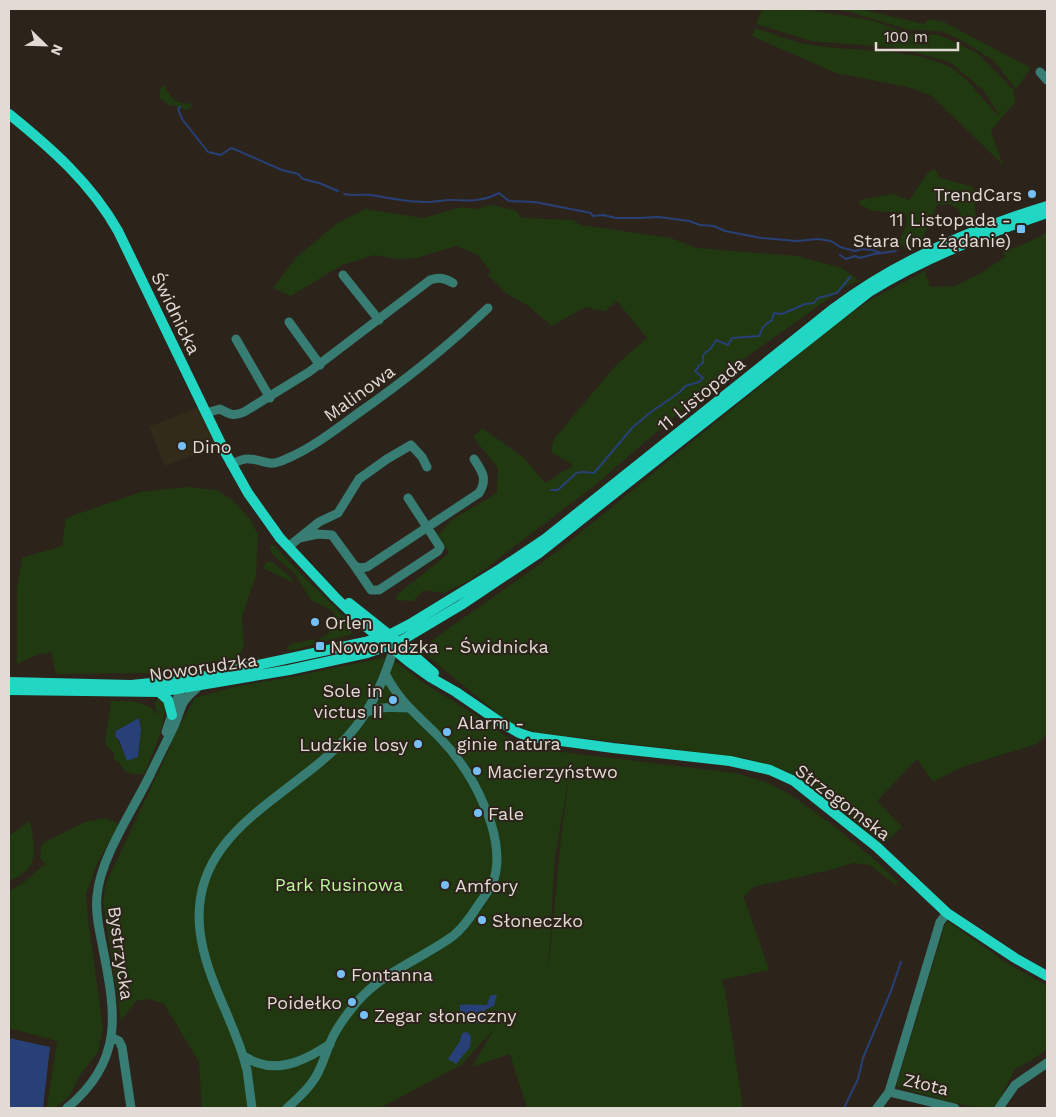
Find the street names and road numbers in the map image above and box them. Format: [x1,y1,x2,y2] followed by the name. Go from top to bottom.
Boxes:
[147,268,205,358] street label: Świdnicka
[653,352,749,436] street label: 11 Listopada
[319,360,399,426] street label: Malinowa
[148,649,258,685] street label: Noworudzka
[791,759,895,845] street label: Strzegomska
[104,905,138,1001] street label: Bystrzycka
[901,1069,951,1099] street label: Złota

